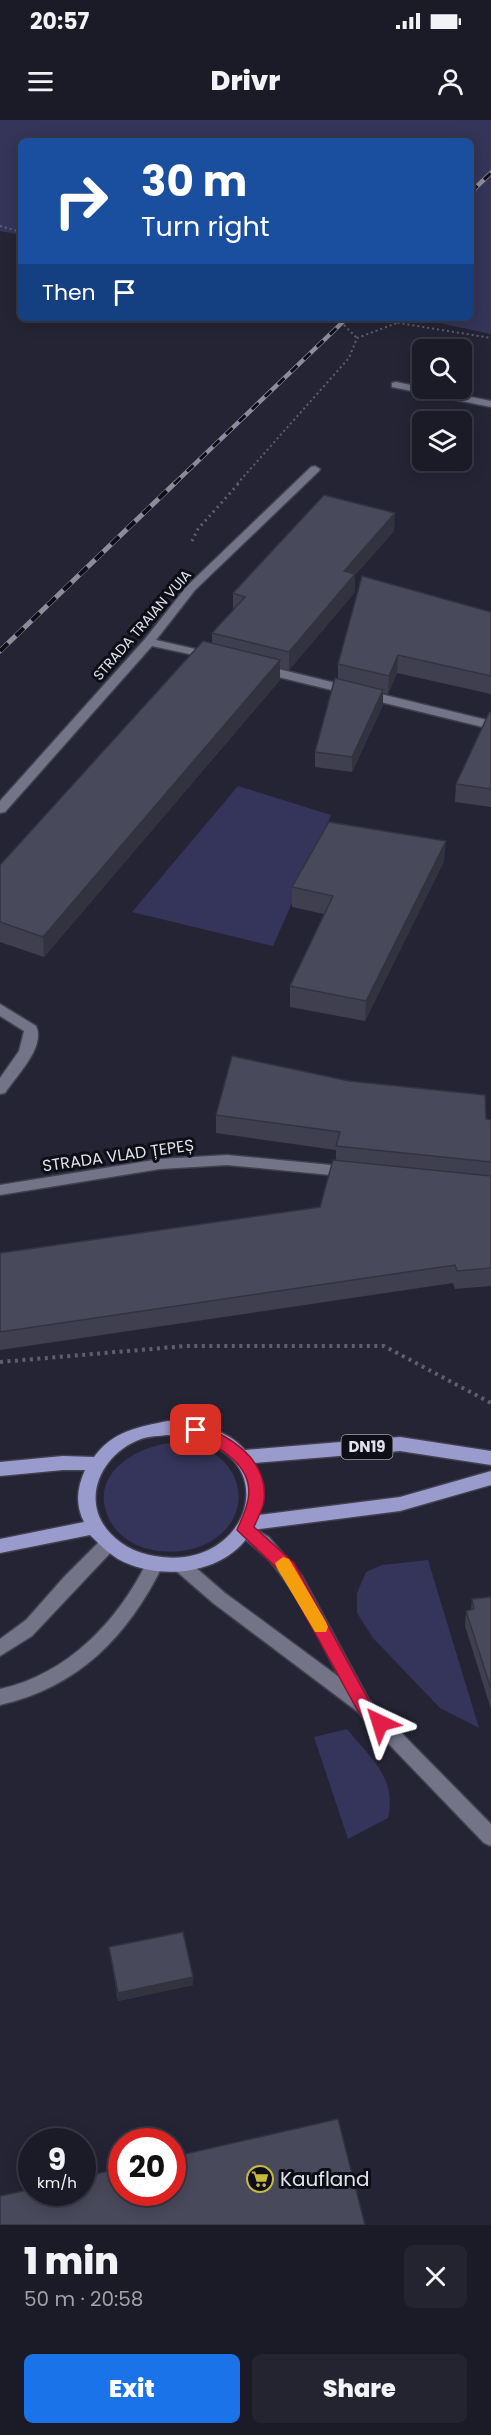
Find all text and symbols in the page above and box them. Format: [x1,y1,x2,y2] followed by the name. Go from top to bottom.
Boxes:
[30,6,89,37] text: 20:57
[211,62,280,99] text: Drivr
[24,65,57,98] icon: menu
[434,65,467,98] icon: person
[141,152,247,211] text: 30 m
[42,162,120,240] icon: right
[141,208,270,245] text: Turn right
[108,276,141,309] icon: arrive
[42,277,96,308] text: Then
[412,339,472,471] map controls
[412,339,472,399] button: search
[412,411,472,471] button: layers
[88,565,196,685] street label: STRADA TRAIAN VUIA
[41,1133,195,1178] street label: STRADA VLAD ȚEPEȘ
[170,1404,221,1455] pin
[179,1413,212,1446] icon: arrive
[342,1435,392,1459] road number: DN19
[348,1691,412,1755] position arrow
[108,2128,186,2206] speed limit sign: 20
[48,2138,66,2181] text: 9
[245,2164,275,2194] supermarket icon: Kaufland
[280,2165,370,2193] place label: Kaufland
[37,2172,77,2193] text: km/h
[24,2236,119,2287] text: 1 min
[404,2245,467,2308] button: close
[24,2285,143,2313] text: 50 m · 20:58
[24,2354,240,2423] button: Exit
[252,2354,467,2423] button: Share

